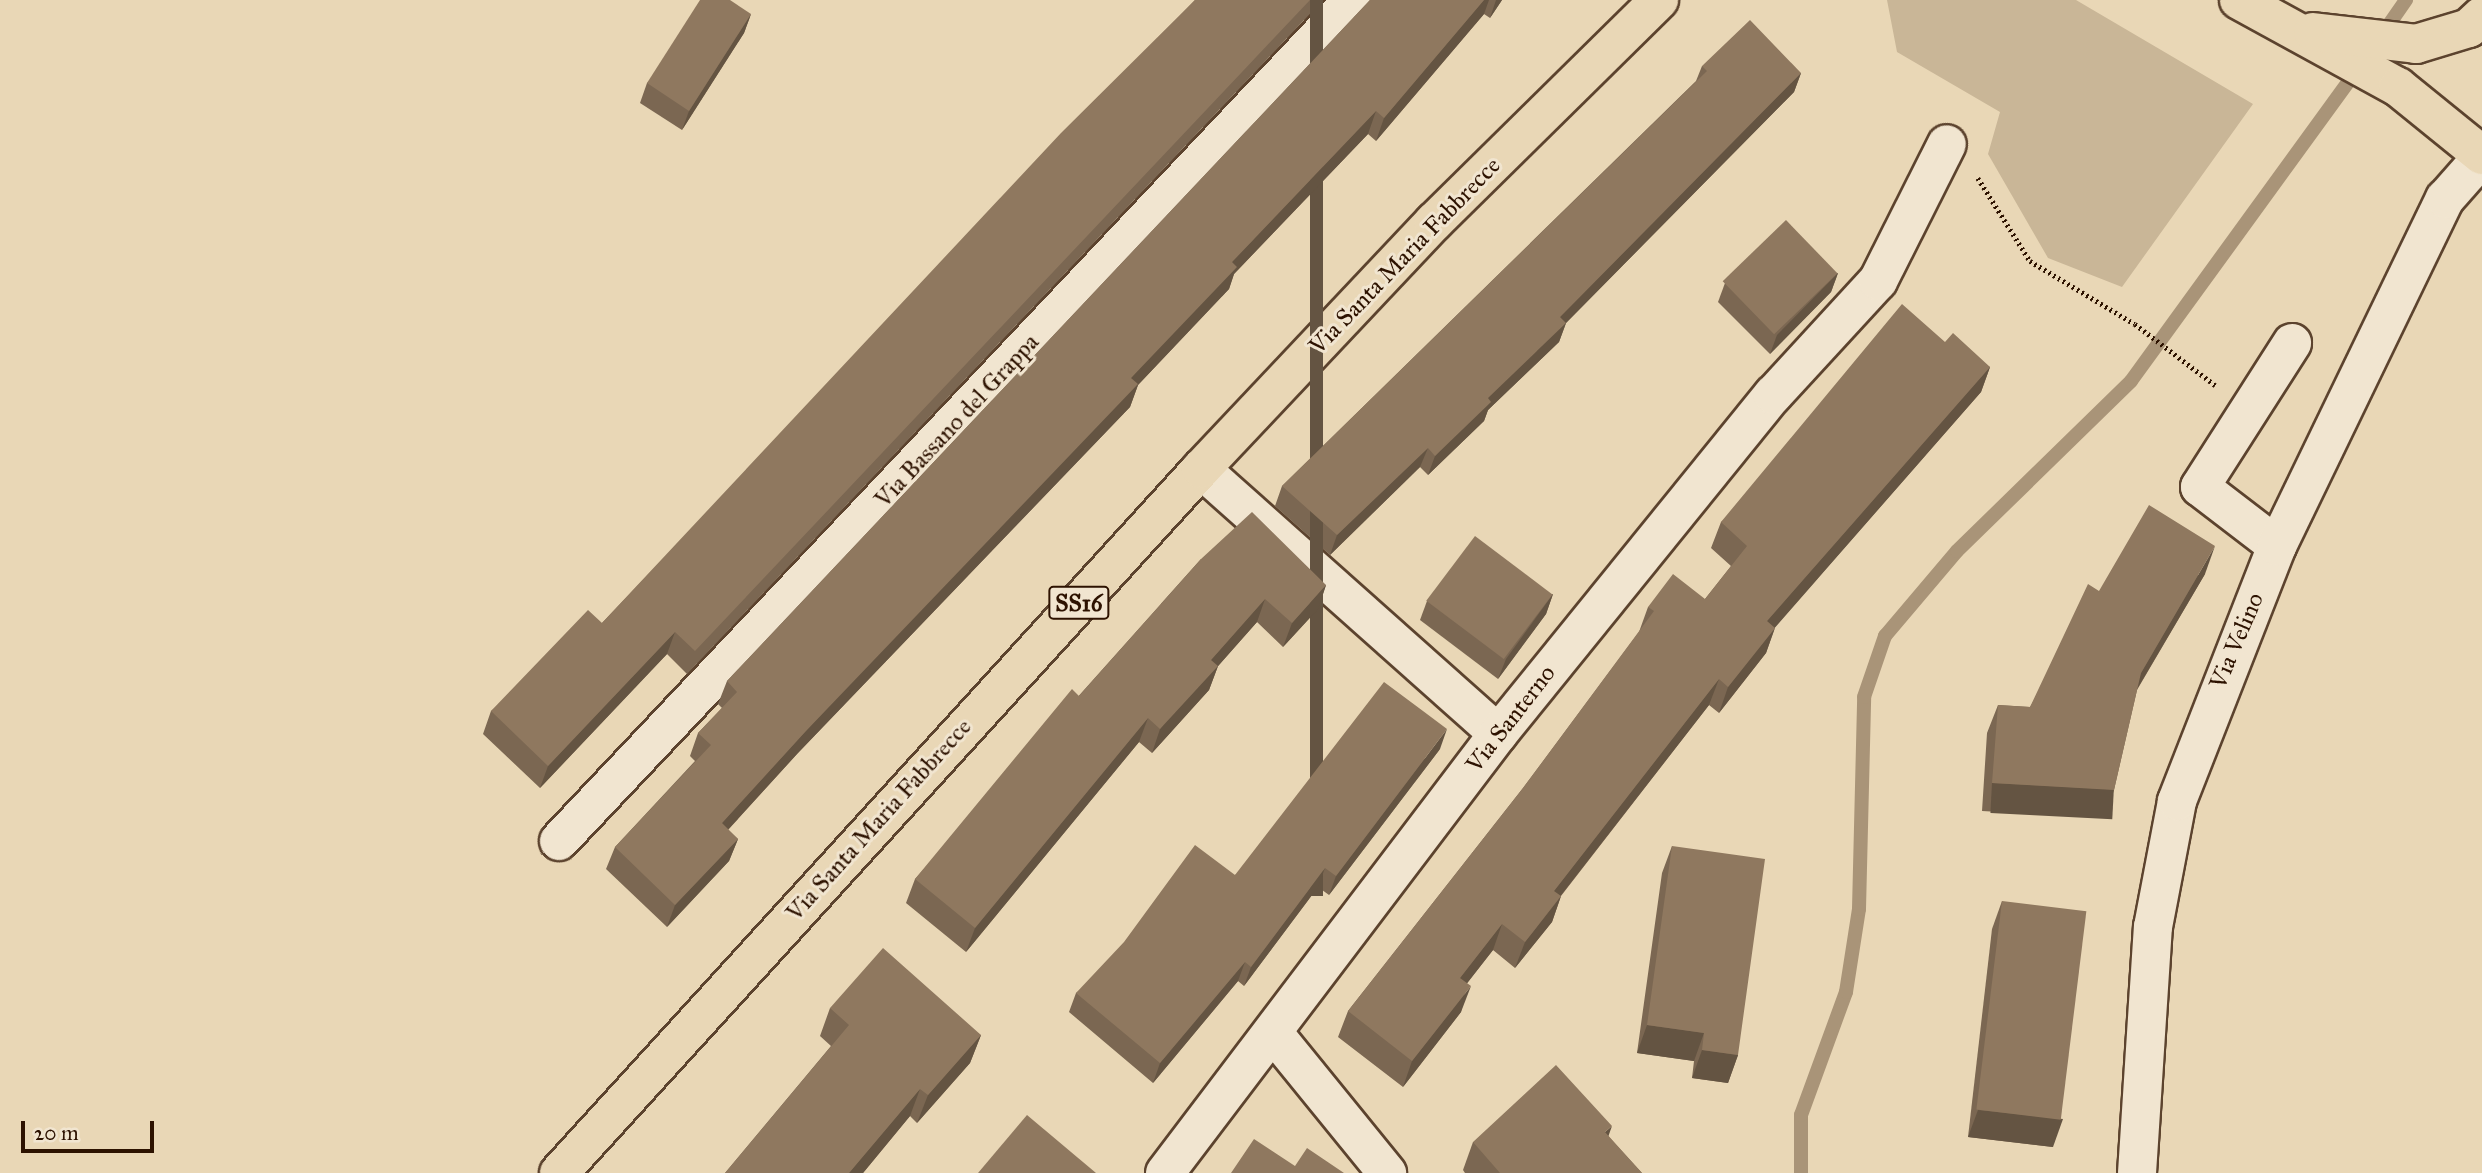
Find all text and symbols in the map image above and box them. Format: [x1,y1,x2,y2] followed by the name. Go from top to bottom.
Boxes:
[1303,152,1507,360] street label: Via Santa Maria Fabbrecce
[869,328,1045,514] street label: Via Bassano del Grappa
[1048,583,1110,622] road number: SS16
[2204,588,2270,694] street label: Via Velino
[1460,660,1562,778] street label: Via Santerno
[780,713,978,927] street label: Via Santa Maria Fabbrecce
[24,1106,158,1150] scale bar
[34,1120,79,1146] text: 20 m

